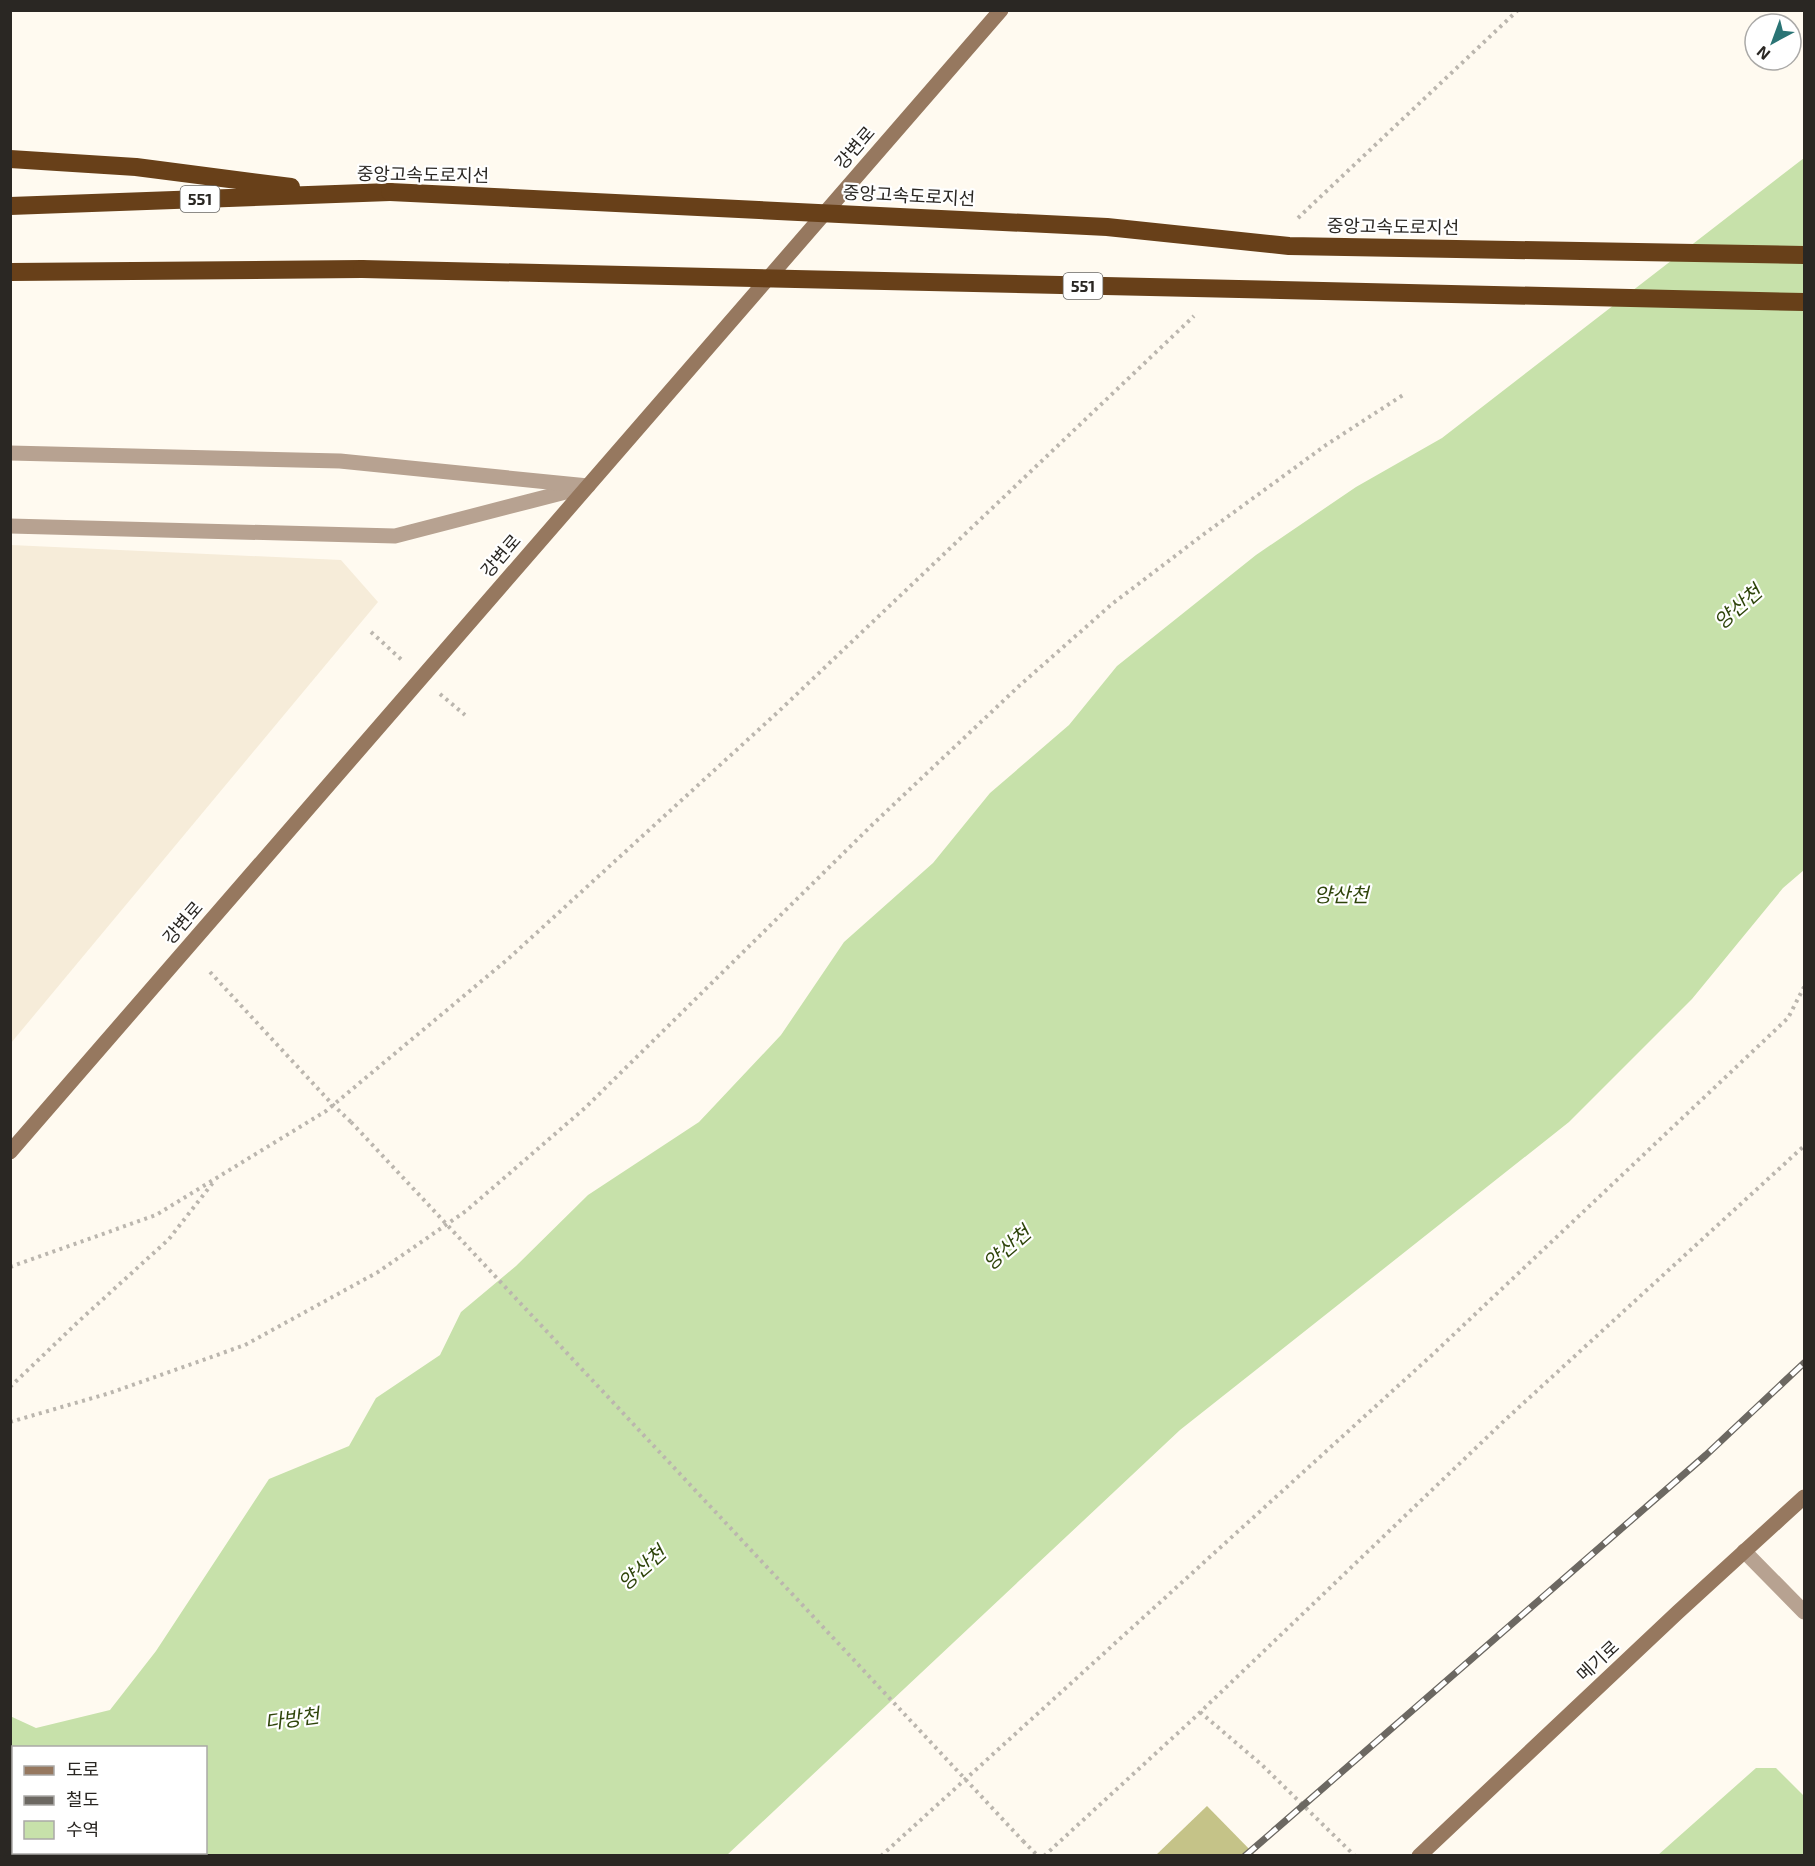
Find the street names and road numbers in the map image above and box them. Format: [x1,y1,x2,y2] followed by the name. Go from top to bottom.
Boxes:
[830,121,879,173] street label: 강변로
[357,162,489,186] street label: 중앙고속도로지선
[842,181,976,209] street label: 중앙고속도로지선
[180,186,220,212] road number: 551
[1327,214,1459,238] street label: 중앙고속도로지선
[1064,273,1102,299] road number: 551
[476,529,525,581] street label: 강변로
[158,896,207,948] street label: 강변로
[1572,1635,1623,1685] street label: 메기로

